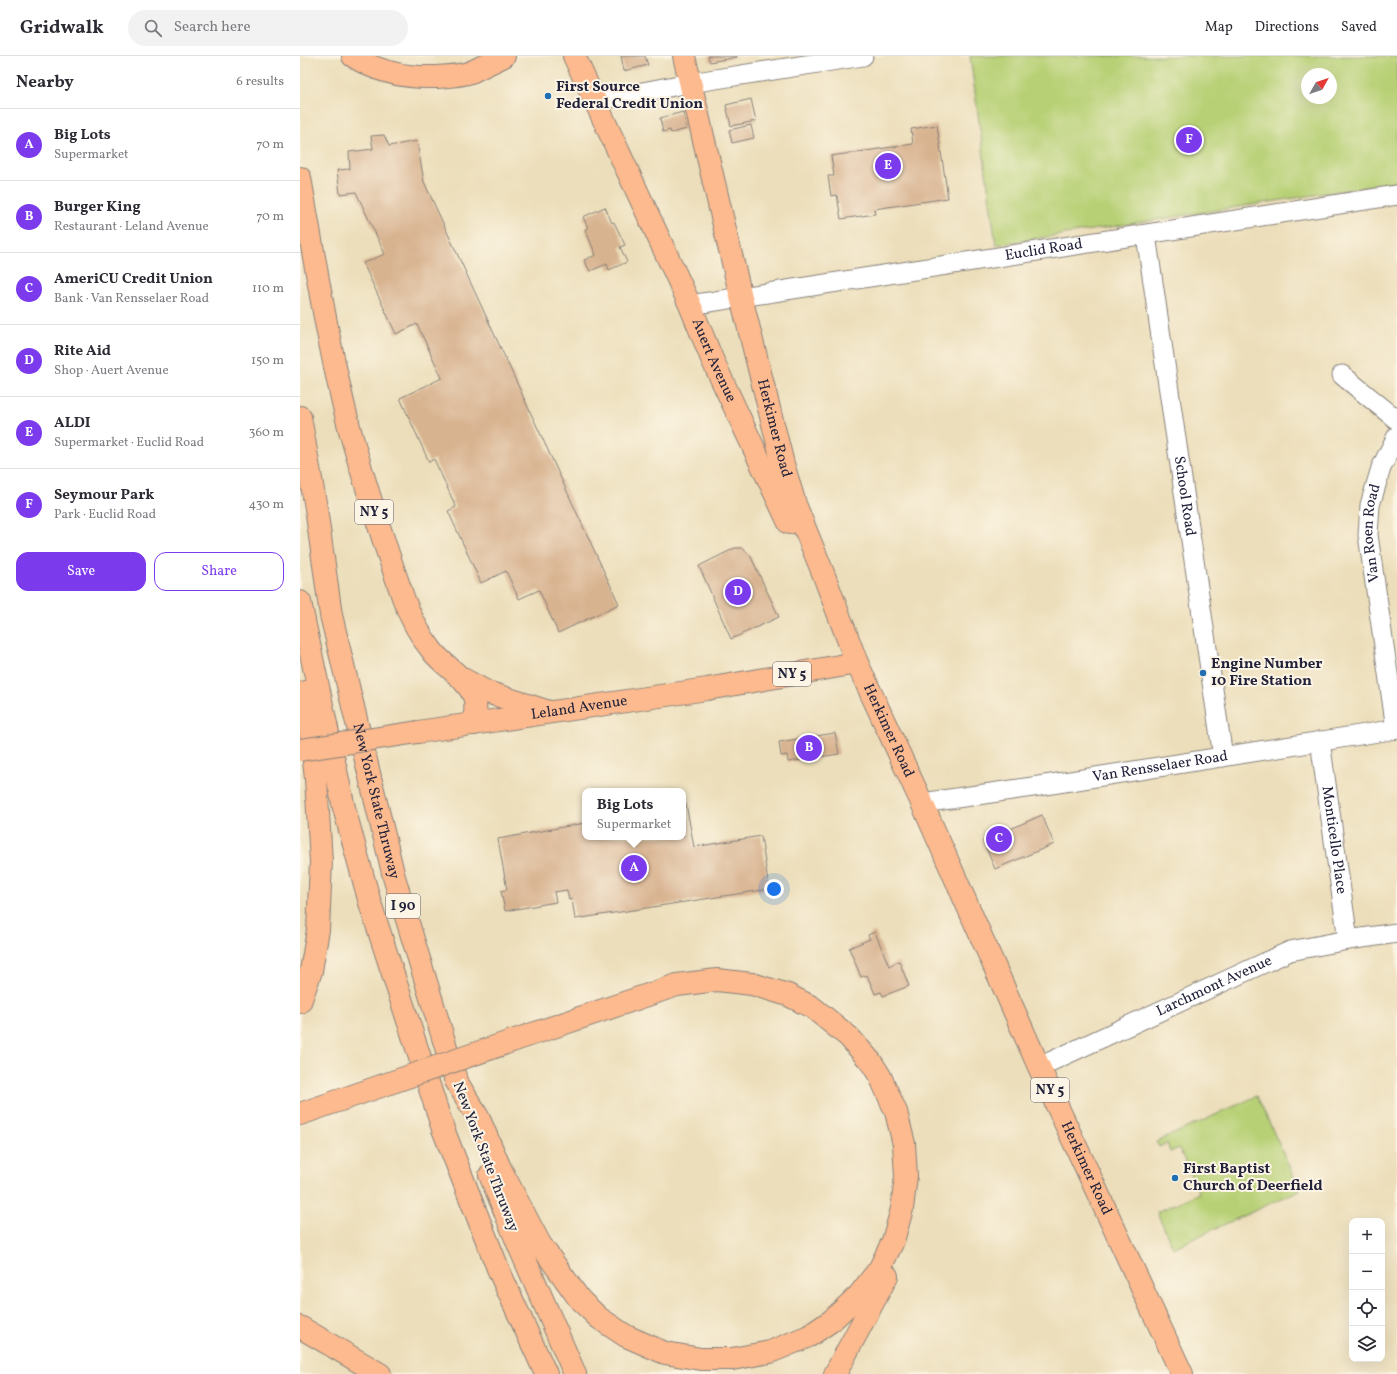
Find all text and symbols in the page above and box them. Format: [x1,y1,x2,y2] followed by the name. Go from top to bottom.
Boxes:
[128,10,408,46] search box
[20,15,104,41] text: Gridwalk
[142,17,164,39] icon: search
[174,17,251,38] text: Search here
[1205,18,1233,37] text: Map
[1255,18,1319,37] text: Directions
[1341,18,1377,37] text: Saved
[1301,68,1337,104] north arrow
[16,71,74,94] text: Nearby
[236,73,284,91] text: 6 results
[556,77,703,115] place label: First Source Federal Credit Union
[543,91,553,101] marker: First Source Federal Credit Union
[54,125,111,146] text: Big Lots
[1176,125,1202,155] pin: F
[24,136,34,154] text: A
[256,136,284,154] text: 70 m
[54,146,129,164] text: Supermarket
[875,151,901,181] pin: E
[54,197,141,218] text: Burger King
[25,208,33,226] text: B
[256,208,284,226] text: 70 m
[54,218,209,236] text: Restaurant · Leland Avenue
[1003,234,1084,266] street label: Euclid Road
[54,269,213,290] text: AmeriCU Credit Union
[25,280,33,298] text: C
[252,280,284,298] text: 110 m
[54,290,209,308] text: Bank · Van Rensselaer Road
[686,315,741,406] street label: Auert Avenue
[54,341,111,362] text: Rite Aid
[24,352,34,370] text: D
[251,352,284,370] text: 150 m
[54,362,169,380] text: Shop · Auert Avenue
[752,377,797,480] street label: Herkimer Road
[54,413,90,434] text: ALDI
[25,424,33,442] text: E
[249,424,284,442] text: 360 m
[54,434,204,452] text: Supermarket · Euclid Road
[1168,455,1201,538] street label: School Road
[1357,481,1386,584] street label: Van Roen Road
[54,485,154,506] text: Seymour Park
[25,496,33,514] text: F
[248,496,284,514] text: 430 m
[355,500,393,524] road number: NY 5
[54,506,156,524] text: Park · Euclid Road
[16,552,146,591] button: Save
[154,552,284,591] button: Share
[725,577,751,607] pin: D
[1211,654,1322,692] place label: Engine Number 10 Fire Station
[773,662,811,686] road number: NY 5
[1198,668,1208,678] marker: Engine Number 10 Fire Station
[858,681,919,781] street label: Herkimer Road
[530,690,629,726] street label: Leland Avenue
[347,721,405,881] street label: New York State Thruway
[796,733,822,763] pin: B
[1091,746,1229,788] street label: Van Rensselaer Road
[1316,785,1352,895] street label: Monticello Place
[582,788,686,840] popup
[597,795,653,816] text: Big Lots
[597,816,671,834] text: Supermarket
[986,824,1012,854] pin: C
[621,853,647,883] pin: A
[764,879,784,899] your location
[386,894,420,918] road number: I 90
[1153,950,1275,1022] street label: Larchmont Avenue
[1031,1078,1069,1102] road number: NY 5
[447,1079,523,1235] street label: New York State Thruway
[1055,1118,1117,1218] street label: Herkimer Road
[1183,1159,1323,1197] place label: First Baptist Church of Deerfield
[1170,1173,1180,1183] marker: First Baptist Church of Deerfield
[1349,1218,1385,1362] map controls
[1349,1218,1385,1254] button: +
[1349,1254,1385,1290] button: −
[1349,1290,1385,1326] button: locate
[1349,1326,1385,1362] button: layers

